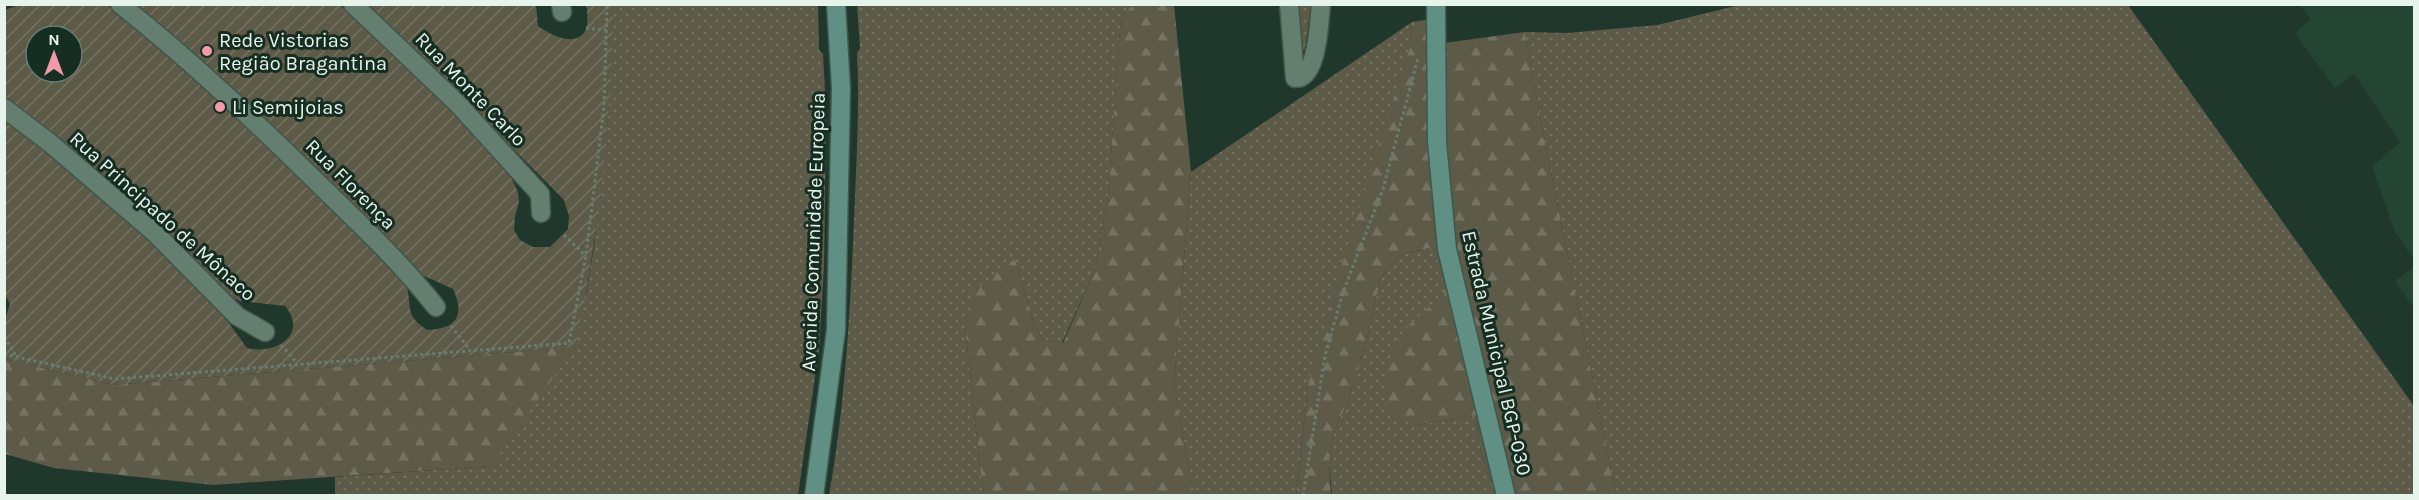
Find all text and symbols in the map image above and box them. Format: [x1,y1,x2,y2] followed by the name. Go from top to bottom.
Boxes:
[24,24,84,84] north arrow
[410,28,531,151] street label: Rua Monte Carlo
[219,29,387,75] place label: Rede Vistorias Região Bragantina
[48,30,60,49] text: N
[200,44,214,58] marker: Rede Vistorias Região Bragantina
[797,92,830,372] street label: Avenida Comunidade Europeia
[232,96,344,119] place label: Li Semijoias
[213,100,227,114] marker: Li Semijoias
[65,127,260,306] street label: Rua Principado de Mônaco
[301,134,401,234] street label: Rua Florença
[1457,229,1536,478] street label: Estrada Municipal BGP-030

